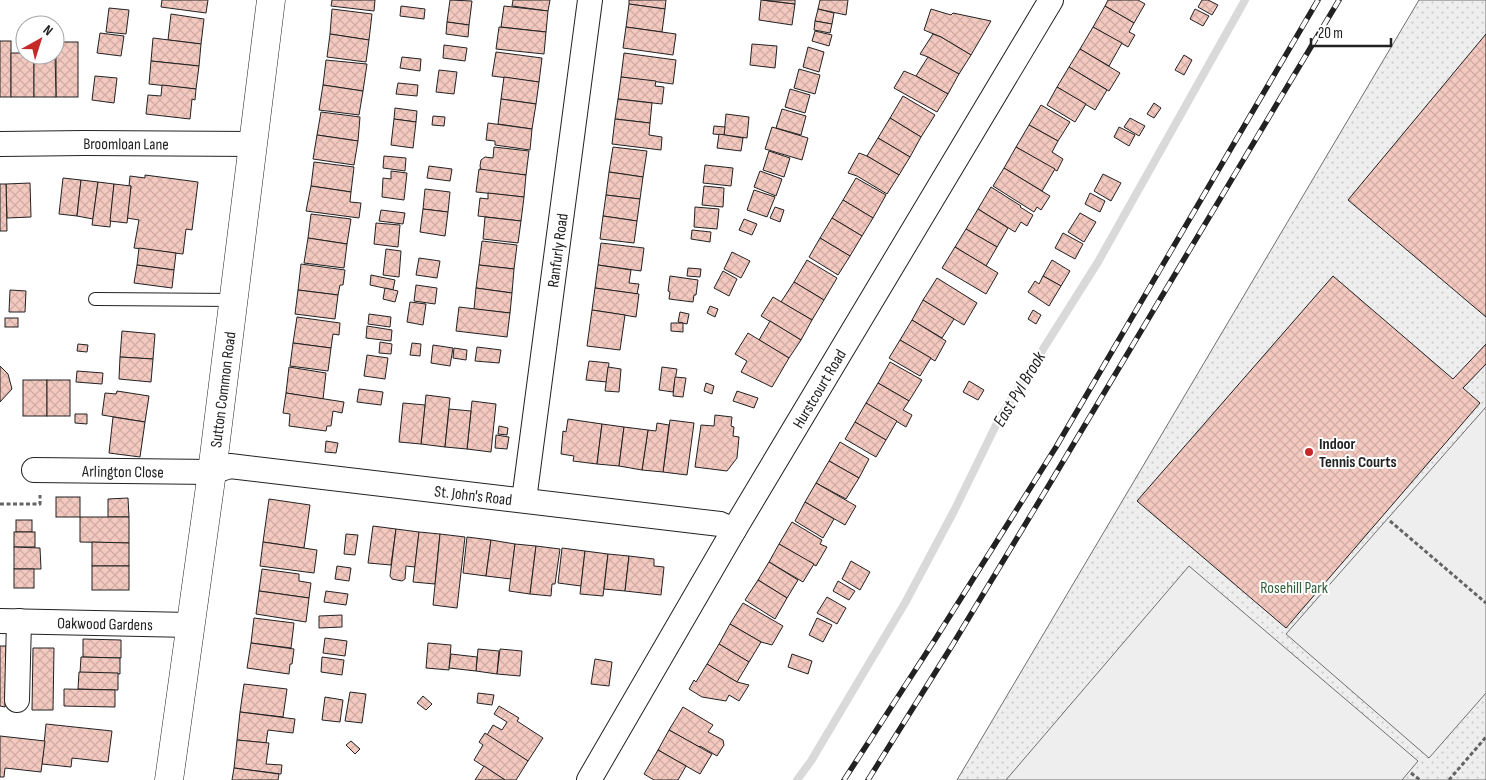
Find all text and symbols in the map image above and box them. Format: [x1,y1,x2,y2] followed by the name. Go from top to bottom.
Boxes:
[15,15,65,65] north arrow
[1311,15,1391,47] scale bar
[40,21,56,39] text: N
[1318,24,1343,43] text: 20 m
[83,135,169,154] street label: Broomloan Lane
[544,212,573,289] street label: Ranfurly Road
[207,331,240,449] street label: Sutton Common Road
[789,346,851,432] street label: Hurstcourt Road
[989,347,1051,431] water label: East Pyl Brook
[1319,435,1397,472] place label: Indoor Tennis Courts
[1303,446,1315,458] marker: Indoor Tennis Courts
[81,463,164,482] street label: Arlington Close
[433,482,513,510] street label: St. John's Road
[1260,579,1328,598] park label: Rosehill Park
[57,614,153,635] street label: Oakwood Gardens

